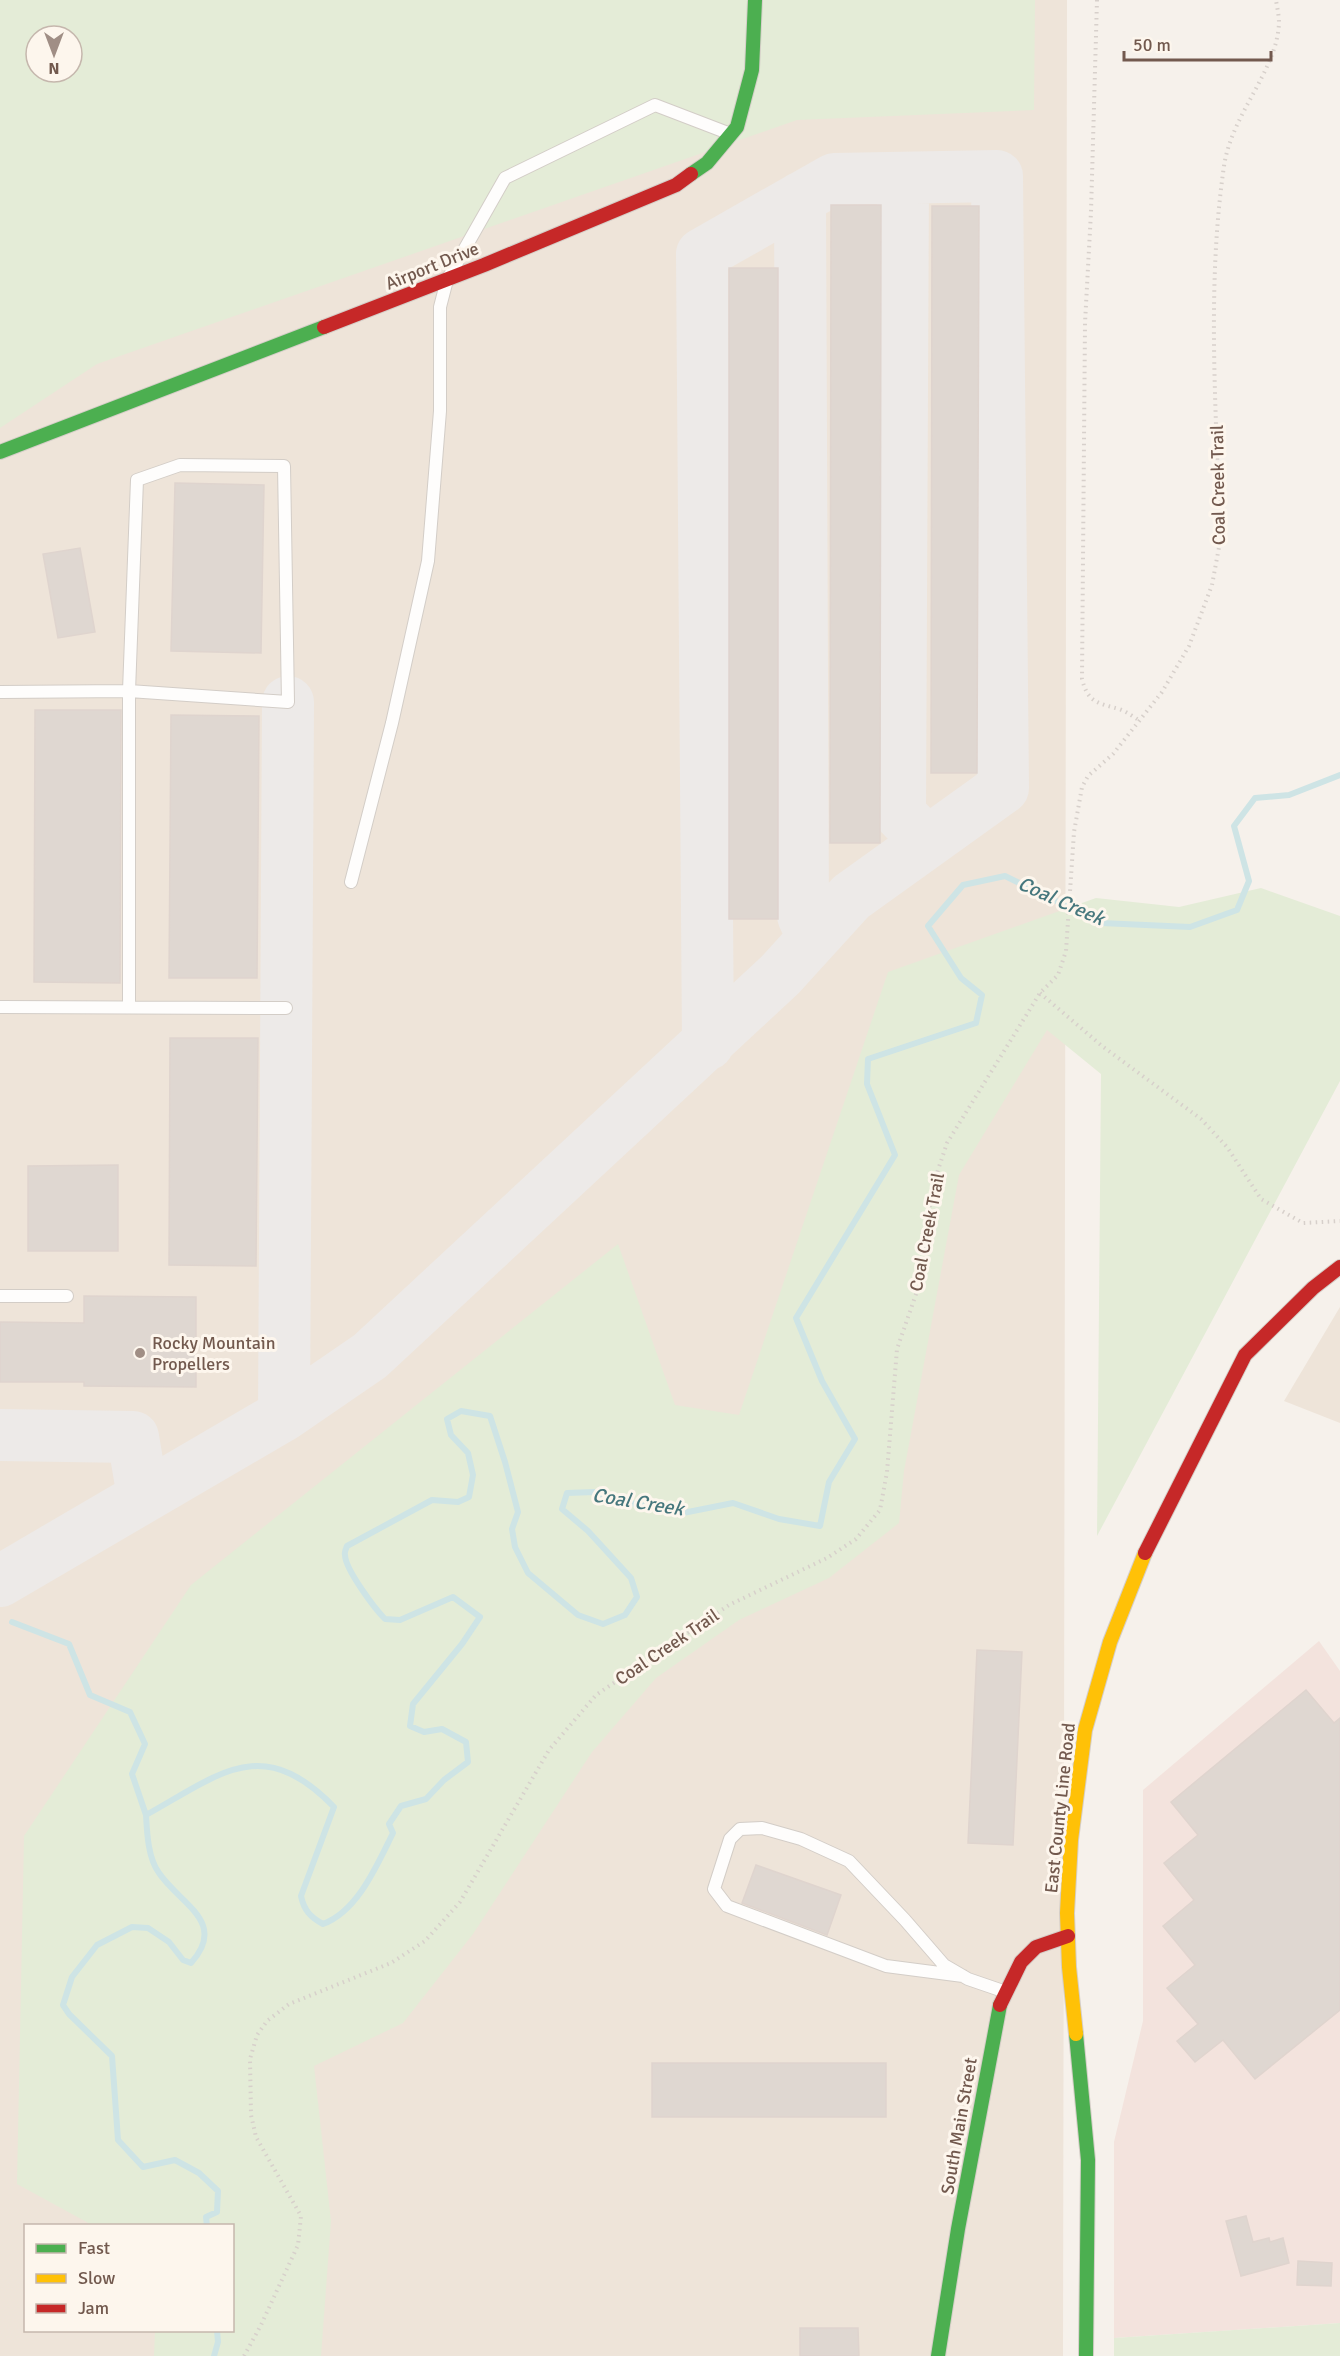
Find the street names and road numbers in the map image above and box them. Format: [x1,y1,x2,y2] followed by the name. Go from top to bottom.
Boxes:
[382,237,482,295] street label: Airport Drive
[1206,425,1230,545] street label: Coal Creek Trail
[905,1171,949,1293] street label: Coal Creek Trail
[611,1604,723,1690] street label: Coal Creek Trail
[1040,1722,1080,1894] street label: East County Line Road
[936,2056,982,2196] street label: South Main Street

